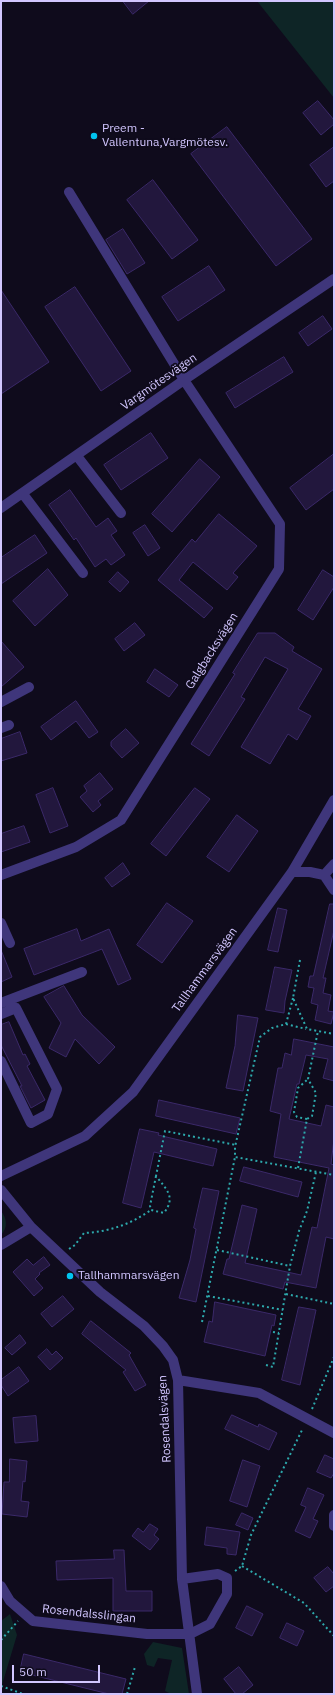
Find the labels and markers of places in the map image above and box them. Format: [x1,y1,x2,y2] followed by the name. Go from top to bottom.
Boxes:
[102,122,228,150] place label: Preem - Vallentuna,Vargmötesv.
[89,131,99,141] marker: Preem - Vallentuna,Vargmötesv.
[78,1269,179,1283] place label: Tallhammarsvägen
[65,1271,75,1281] marker: Tallhammarsvägen

